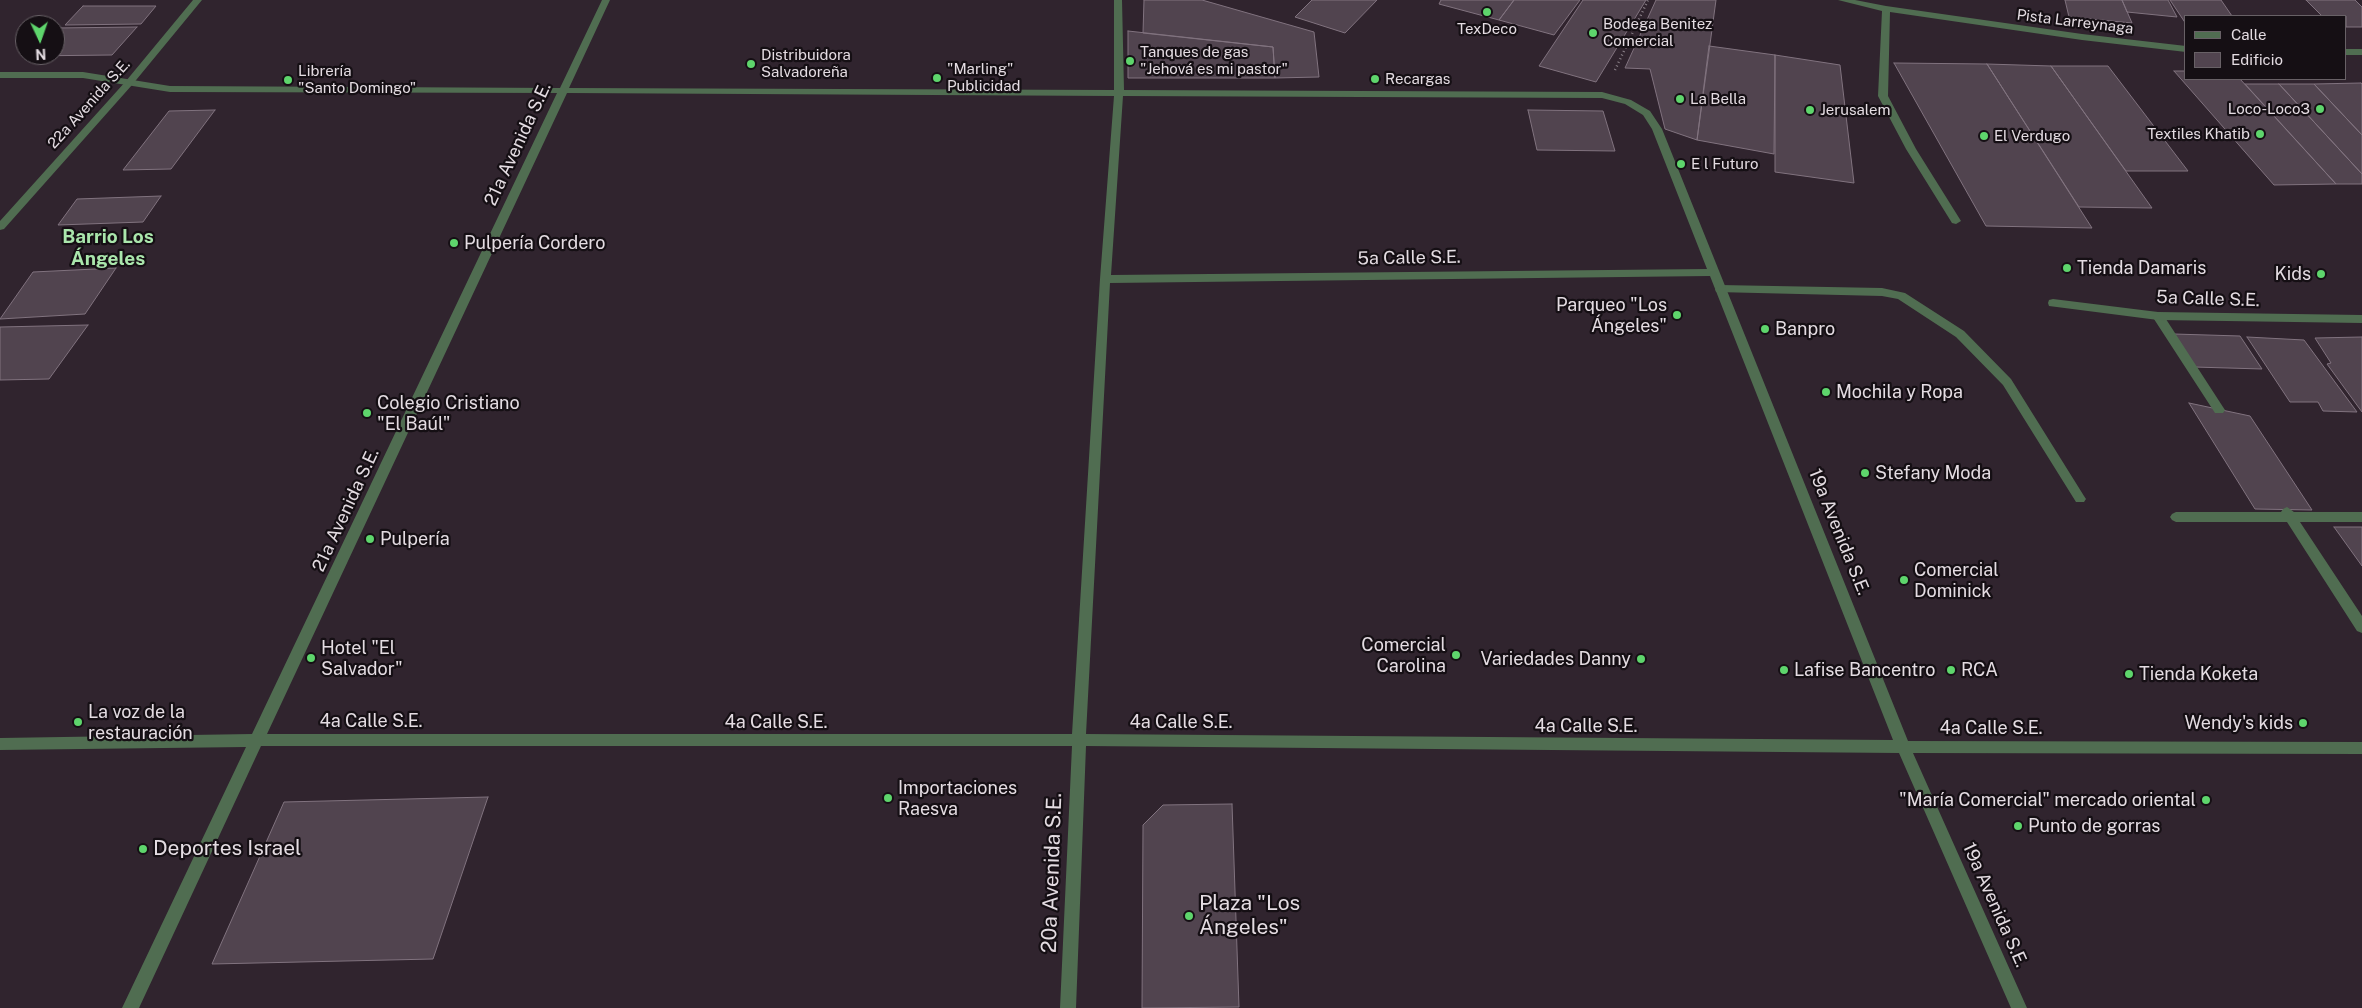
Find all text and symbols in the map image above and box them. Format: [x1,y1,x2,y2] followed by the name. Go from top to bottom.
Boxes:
[1481,6,1493,18] marker: TexDeco
[2016,6,2134,38] street label: Pista Larreynaga
[15,15,65,65] north arrow
[1603,15,1712,50] place label: Bodega Benitez Comercial
[2184,15,2347,80] legend
[1457,20,1517,38] place label: TexDeco
[2231,26,2267,43] text: Calle
[1587,27,1599,39] marker: Bodega Benitez Comercial
[1140,43,1288,78] place label: Tanques de gas "Jehová es mi pastor"
[35,46,47,62] text: N
[761,46,851,81] place label: Distribuidora Salvadoreña
[2231,51,2283,68] text: Edificio
[1124,55,1136,67] marker: Tanques de gas "Jehová es mi pastor"
[44,56,134,152] street label: 22a Avenida S.E.
[745,58,757,70] marker: Distribuidora Salvadoreña
[947,60,1020,95] place label: "Marling" Publicidad
[298,62,416,97] place label: Librería "Santo Domingo"
[1385,70,1450,88] place label: Recargas
[931,72,943,84] marker: "Marling" Publicidad
[1369,73,1381,85] marker: Recargas
[282,74,294,86] marker: Librería "Santo Domingo"
[480,79,556,209] street label: 21a Avenida S.E.
[1690,90,1746,108] place label: La Bella
[1674,93,1686,105] marker: La Bella
[2228,100,2310,118] place label: Loco-Loco3
[1820,101,1890,119] place label: Jerusalem
[2314,103,2326,115] marker: Loco-Loco3
[1804,104,1816,116] marker: Jerusalem
[2147,125,2250,143] place label: Textiles Khatib
[1994,127,2070,145] place label: El Verdugo
[2254,128,2266,140] marker: Textiles Khatib
[1978,130,1990,142] marker: El Verdugo
[1691,155,1758,173] place label: E l Futuro
[1675,158,1687,170] marker: E l Futuro
[62,226,154,270] district label: Barrio Los Ángeles
[464,232,605,254] place label: Pulpería Cordero
[448,237,460,249] marker: Pulpería Cordero
[1357,246,1461,270] street label: 5a Calle S.E.
[2077,257,2206,279] place label: Tienda Damaris
[2061,262,2073,274] marker: Tienda Damaris
[2274,263,2311,285] place label: Kids
[2315,268,2327,280] marker: Kids
[2156,286,2260,312] street label: 5a Calle S.E.
[1556,294,1667,336] place label: Parqueo "Los Ángeles"
[1671,309,1683,321] marker: Parqueo "Los Ángeles"
[1775,318,1835,340] place label: Banpro
[1759,323,1771,335] marker: Banpro
[1836,381,1963,403] place label: Mochila y Ropa
[1820,386,1832,398] marker: Mochila y Ropa
[377,392,520,434] place label: Colegio Cristiano "El Baúl"
[361,407,373,419] marker: Colegio Cristiano "El Baúl"
[308,445,384,575] street label: 21a Avenida S.E.
[1875,462,1991,484] place label: Stefany Moda
[1804,466,1874,598] street label: 19a Avenida S.E.
[1859,467,1871,479] marker: Stefany Moda
[380,528,450,550] place label: Pulpería
[364,533,376,545] marker: Pulpería
[1914,559,1999,602] place label: Comercial Dominick
[1898,574,1910,586] marker: Comercial Dominick
[1361,634,1446,676] place label: Comercial Carolina
[321,637,403,680] place label: Hotel "El Salvador"
[1480,648,1631,670] place label: Variedades Danny
[1450,649,1462,661] marker: Comercial Carolina
[305,652,317,664] marker: Hotel "El Salvador"
[1635,653,1647,665] marker: Variedades Danny
[1794,659,1935,681] place label: Lafise Bancentro
[1961,659,1998,681] place label: RCA
[2139,663,2258,685] place label: Tienda Koketa
[1778,664,1790,676] marker: Lafise Bancentro
[1945,664,1957,676] marker: RCA
[2123,668,2135,680] marker: Tienda Koketa
[88,701,193,744] place label: La voz de la restauración
[319,710,423,732] street label: 4a Calle S.E.
[724,711,828,733] street label: 4a Calle S.E.
[1129,711,1233,733] street label: 4a Calle S.E.
[2185,712,2293,734] place label: Wendy's kids
[1534,715,1638,737] street label: 4a Calle S.E.
[72,716,84,728] marker: La voz de la restauración
[1939,717,2043,739] street label: 4a Calle S.E.
[2297,717,2309,729] marker: Wendy's kids
[898,777,1017,820] place label: Importaciones Raesva
[1899,789,2196,811] place label: "María Comercial" mercado oriental
[882,792,894,804] marker: Importaciones Raesva
[1037,792,1067,954] street label: 20a Avenida S.E.
[2200,794,2212,806] marker: "María Comercial" mercado oriental
[2028,815,2160,837] place label: Punto de gorras
[2012,820,2024,832] marker: Punto de gorras
[153,836,301,862] place label: Deportes Israel
[1958,839,2032,971] street label: 19a Avenida S.E.
[137,843,149,855] marker: Deportes Israel
[1199,891,1300,941] place label: Plaza "Los Ángeles"
[1183,910,1195,922] marker: Plaza "Los Ángeles"

